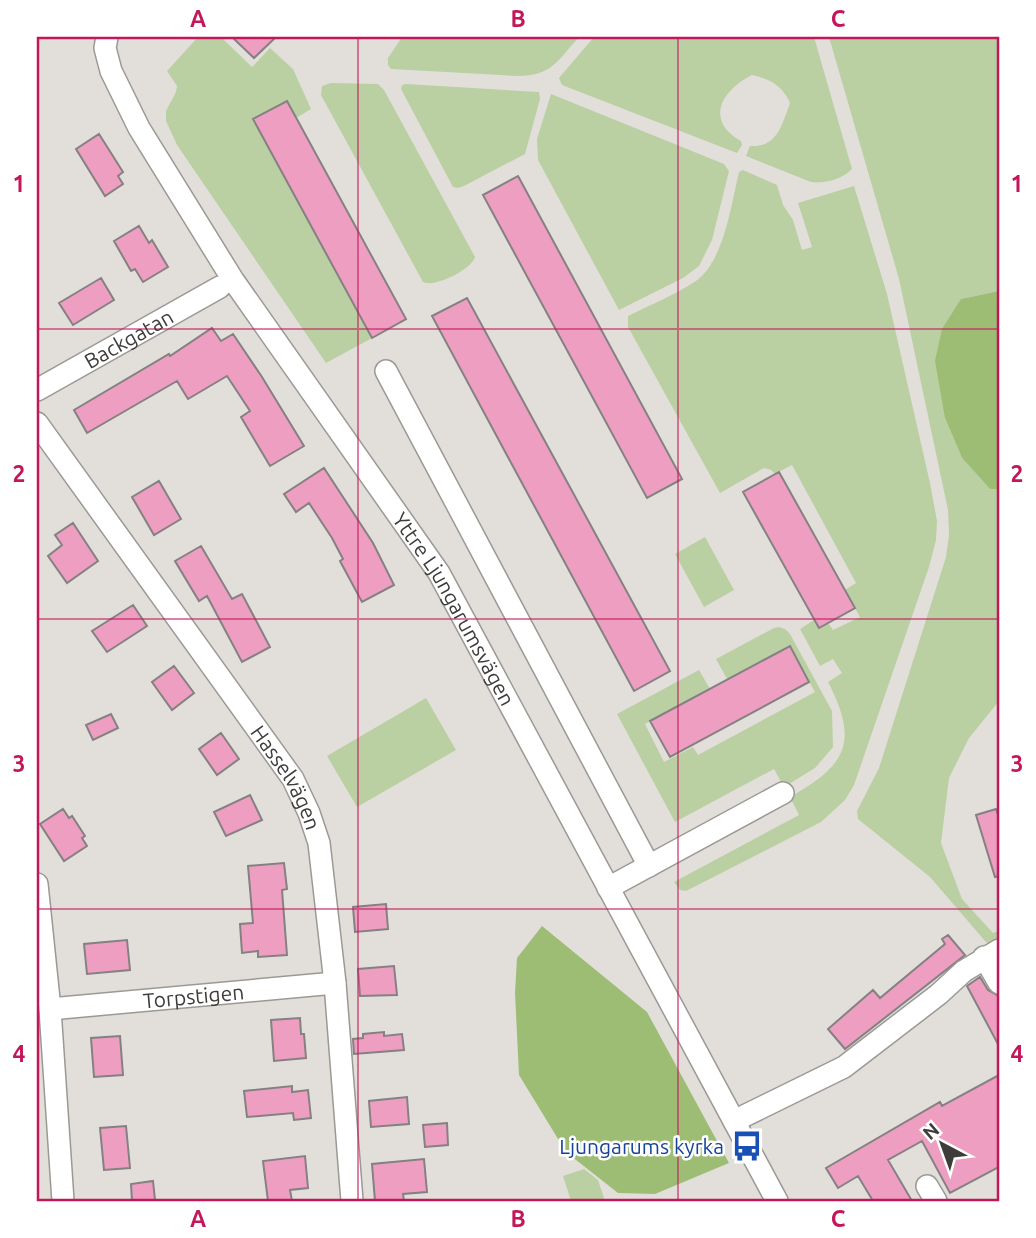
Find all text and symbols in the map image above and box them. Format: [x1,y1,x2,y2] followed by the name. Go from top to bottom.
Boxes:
[190,6,206,31] text: A
[510,6,526,31] text: B
[831,6,846,31] text: C
[13,171,25,196] text: 1
[1011,171,1023,196] text: 1
[80,304,177,373] street label: Backgatan
[13,461,25,486] text: 2
[1011,461,1023,486] text: 2
[388,508,520,709] street label: Yttre Ljungarumsvägen
[246,721,326,833] street label: Hasselvägen
[13,751,25,776] text: 3
[1011,751,1023,776] text: 3
[142,979,245,1012] street label: Torpstigen
[13,1041,26,1066] text: 4
[1011,1041,1024,1066] text: 4
[906,1108,976,1178] north arrow
[918,1118,943,1144] text: N
[730,1129,764,1163] bus stop icon: Ljungarums kyrka
[559,1134,724,1158] place label: Ljungarums kyrka
[190,1206,206,1231] text: A
[510,1206,526,1231] text: B
[831,1206,846,1231] text: C

